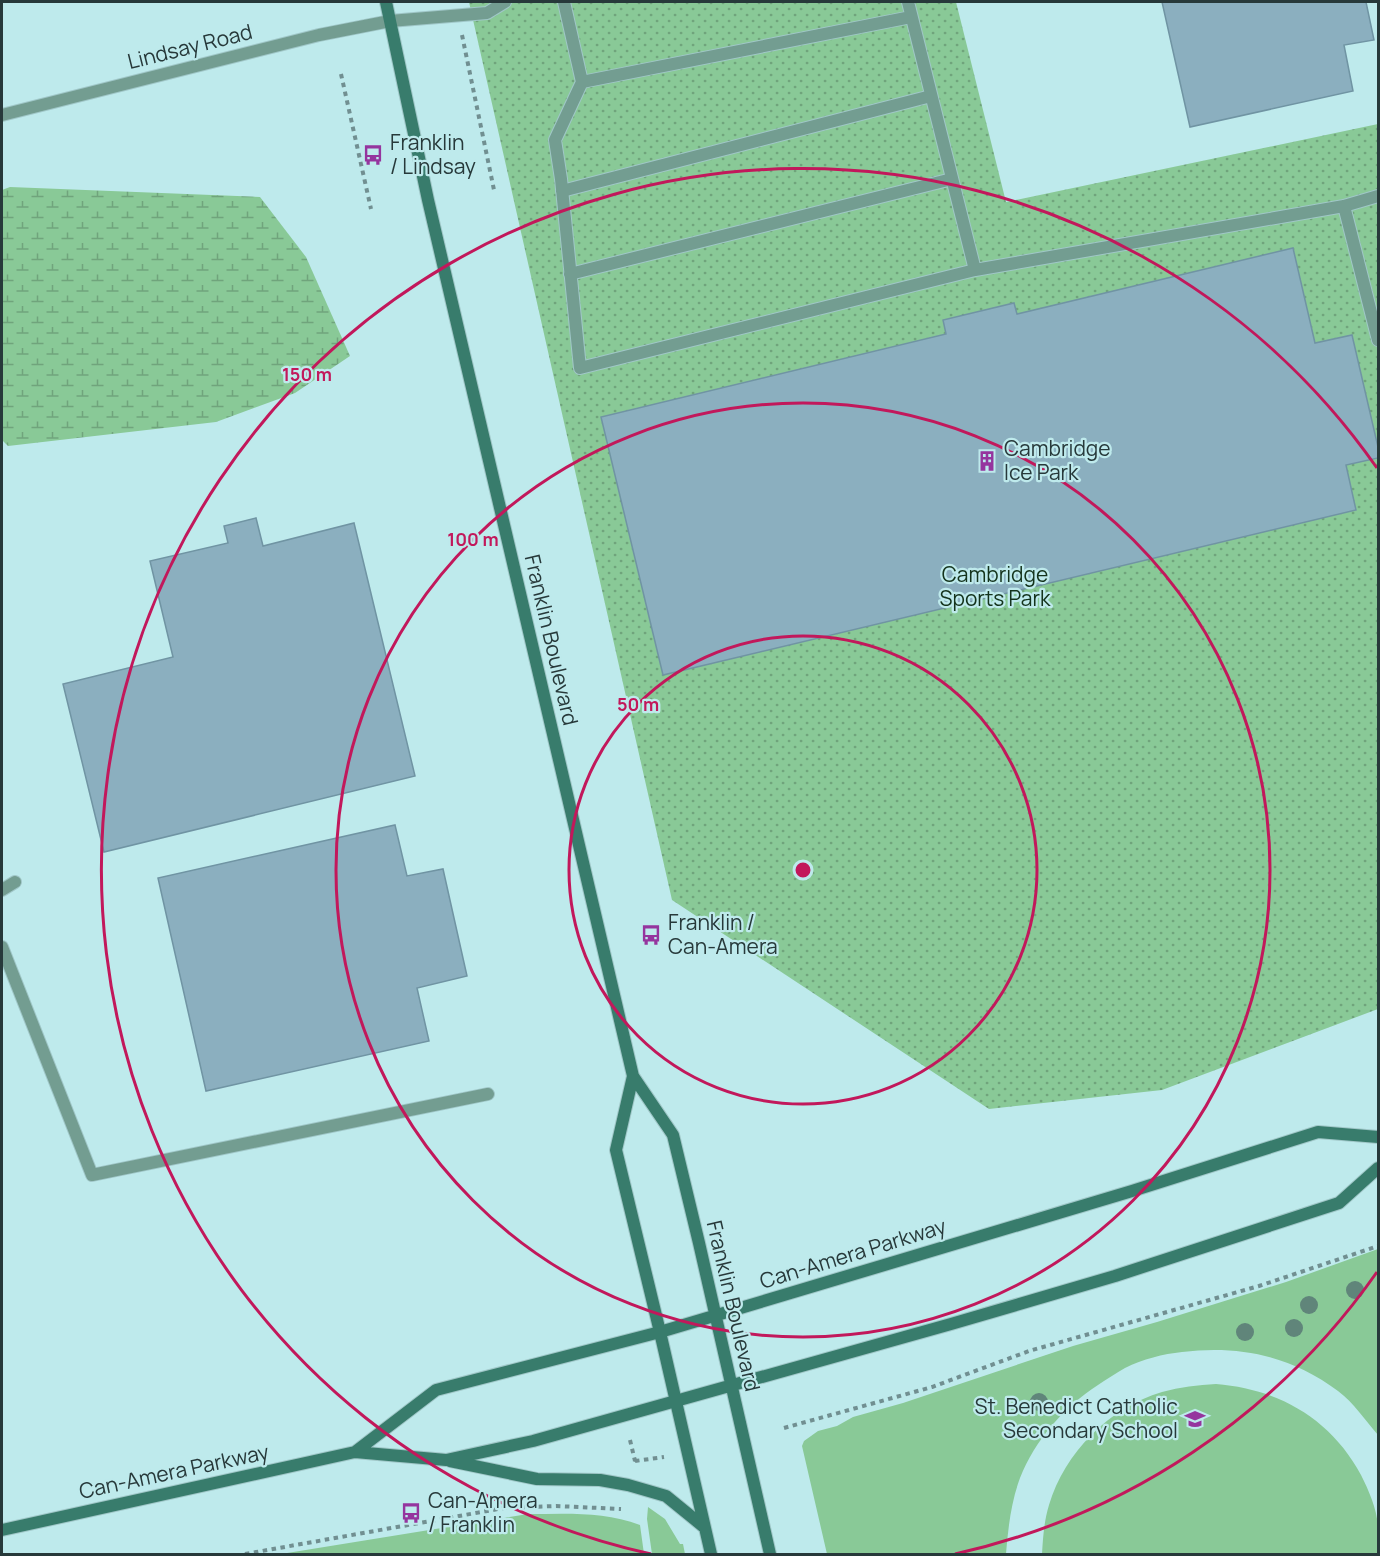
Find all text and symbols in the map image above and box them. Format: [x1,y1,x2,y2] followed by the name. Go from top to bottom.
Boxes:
[124,17,255,75] street label: Lindsay Road
[390,128,476,180] place label: Franklin / Lindsay
[361,143,385,167] bus stop icon: Franklin / Lindsay
[282,362,332,386] text: 150 m
[1004,434,1111,486] place label: Cambridge Ice Park
[975,449,999,473] building icon: Cambridge Ice Park
[447,527,499,551] text: 100 m
[519,551,585,728] street label: Franklin Boulevard
[940,560,1051,612] park label: Cambridge Sports Park
[617,692,659,716] text: 50 m
[793,860,813,880] centre of rings
[668,908,778,960] place label: Franklin / Can-Amera
[639,923,663,947] bus stop icon: Franklin / Can-Amera
[756,1211,949,1295] street label: Can-Amera Parkway
[701,1217,767,1394] street label: Franklin Boulevard
[975,1392,1178,1444] place label: St. Benedict Catholic Secondary School
[1183,1407,1207,1431] school or university icon: St. Benedict Catholic Secondary School
[76,1437,271,1505] street label: Can-Amera Parkway
[428,1486,538,1538] place label: Can-Amera / Franklin
[399,1501,423,1525] bus stop icon: Can-Amera / Franklin

